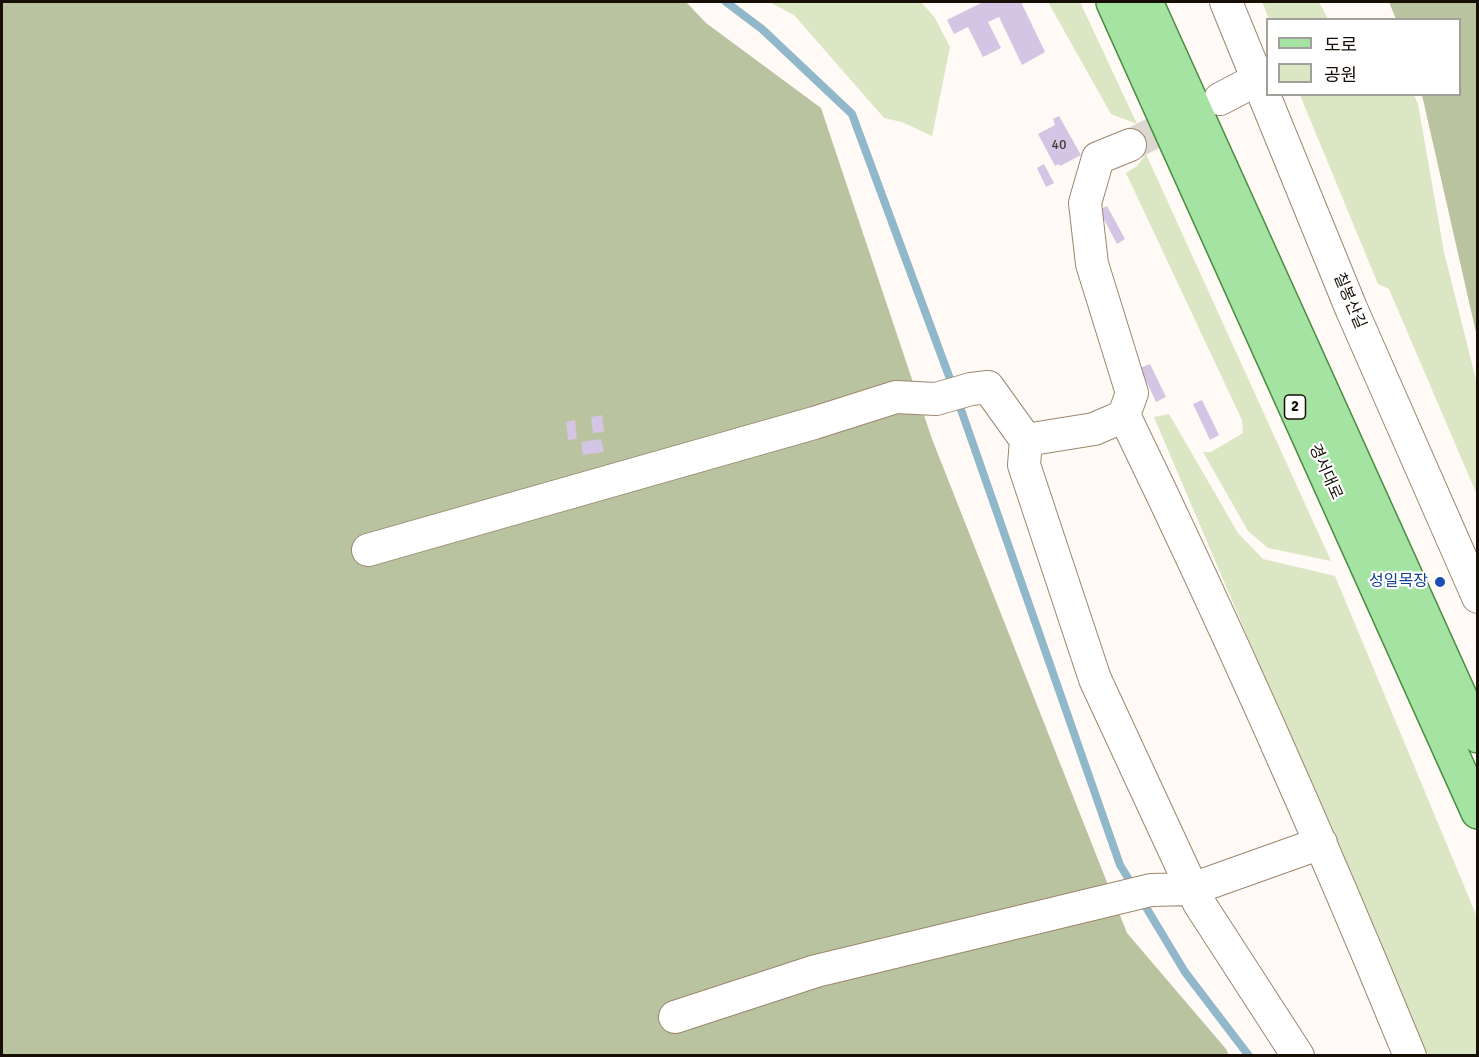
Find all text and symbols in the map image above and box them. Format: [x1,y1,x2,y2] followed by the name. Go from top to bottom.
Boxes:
[1266,18,1461,96] legend
[1324,34,1357,56] text: 도로
[1324,64,1357,86] text: 공원
[1051,137,1067,153] house number: 40
[1329,270,1369,332] street label: 칠봉산길
[1284,395,1306,419] road number: 2
[1304,441,1346,503] street label: 경서대로
[1369,572,1428,592] place label: 성일목장
[1433,575,1447,589] marker: 성일목장

